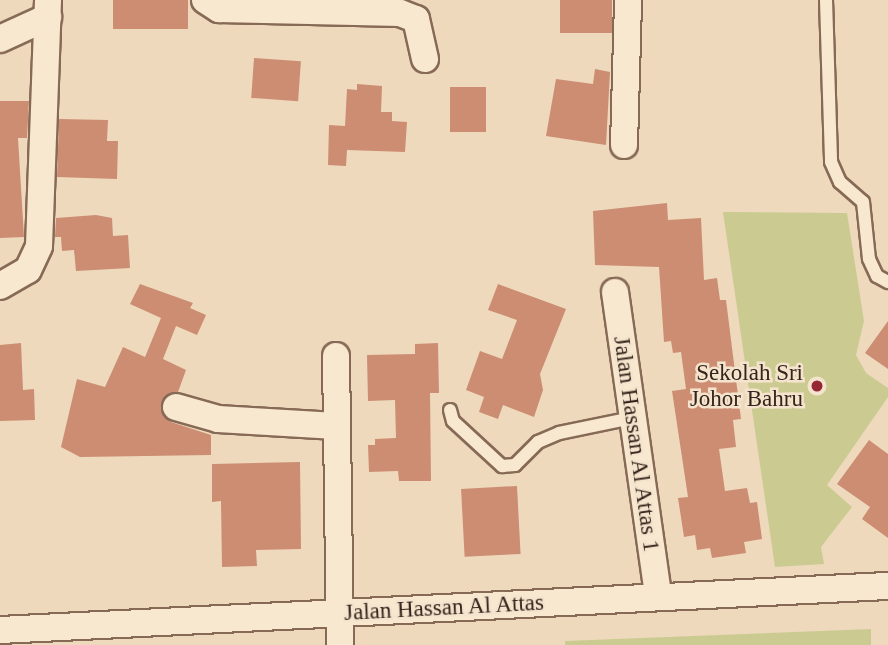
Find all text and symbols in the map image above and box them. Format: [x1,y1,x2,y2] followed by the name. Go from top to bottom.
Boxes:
[607,333,665,555] street label: Jalan Hassan Al Attas 1
[690,359,803,413] place label: Sekolah Sri Johor Bahru
[809,378,825,394] marker: Sekolah Sri Johor Bahru
[342,589,546,627] street label: Jalan Hassan Al Attas

